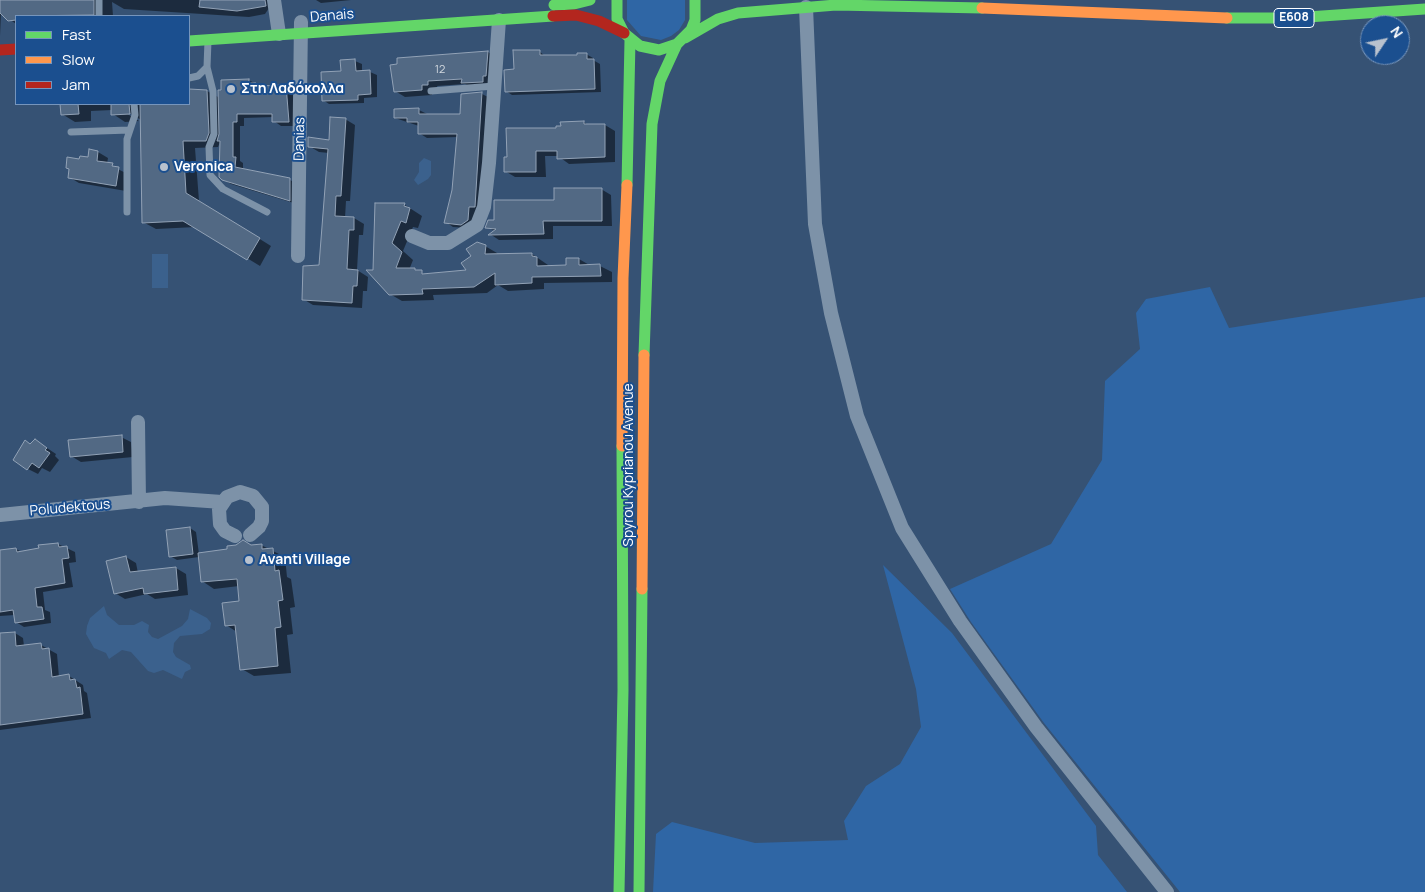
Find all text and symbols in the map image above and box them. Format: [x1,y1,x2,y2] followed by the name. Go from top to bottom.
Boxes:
[309,6,355,26] street label: Danais
[1274,8,1314,28] road number: E608
[15,15,190,105] legend
[1360,15,1410,65] north arrow
[1386,22,1408,41] text: N
[62,24,91,45] text: Fast
[62,49,95,70] text: Slow
[435,63,445,77] house number: 12
[62,74,90,95] text: Jam
[241,81,344,97] place label: Στη Λαδόκολλα
[225,83,237,95] marker: Στη Λαδόκολλα
[291,117,309,161] street label: Danias
[174,159,233,175] place label: Veronica
[158,161,170,173] marker: Veronica
[621,383,637,547] street label: Spyrou Kyprianou Avenue
[29,496,111,520] street label: Poludektous
[259,552,350,568] place label: Avanti Village
[243,554,255,566] marker: Avanti Village

